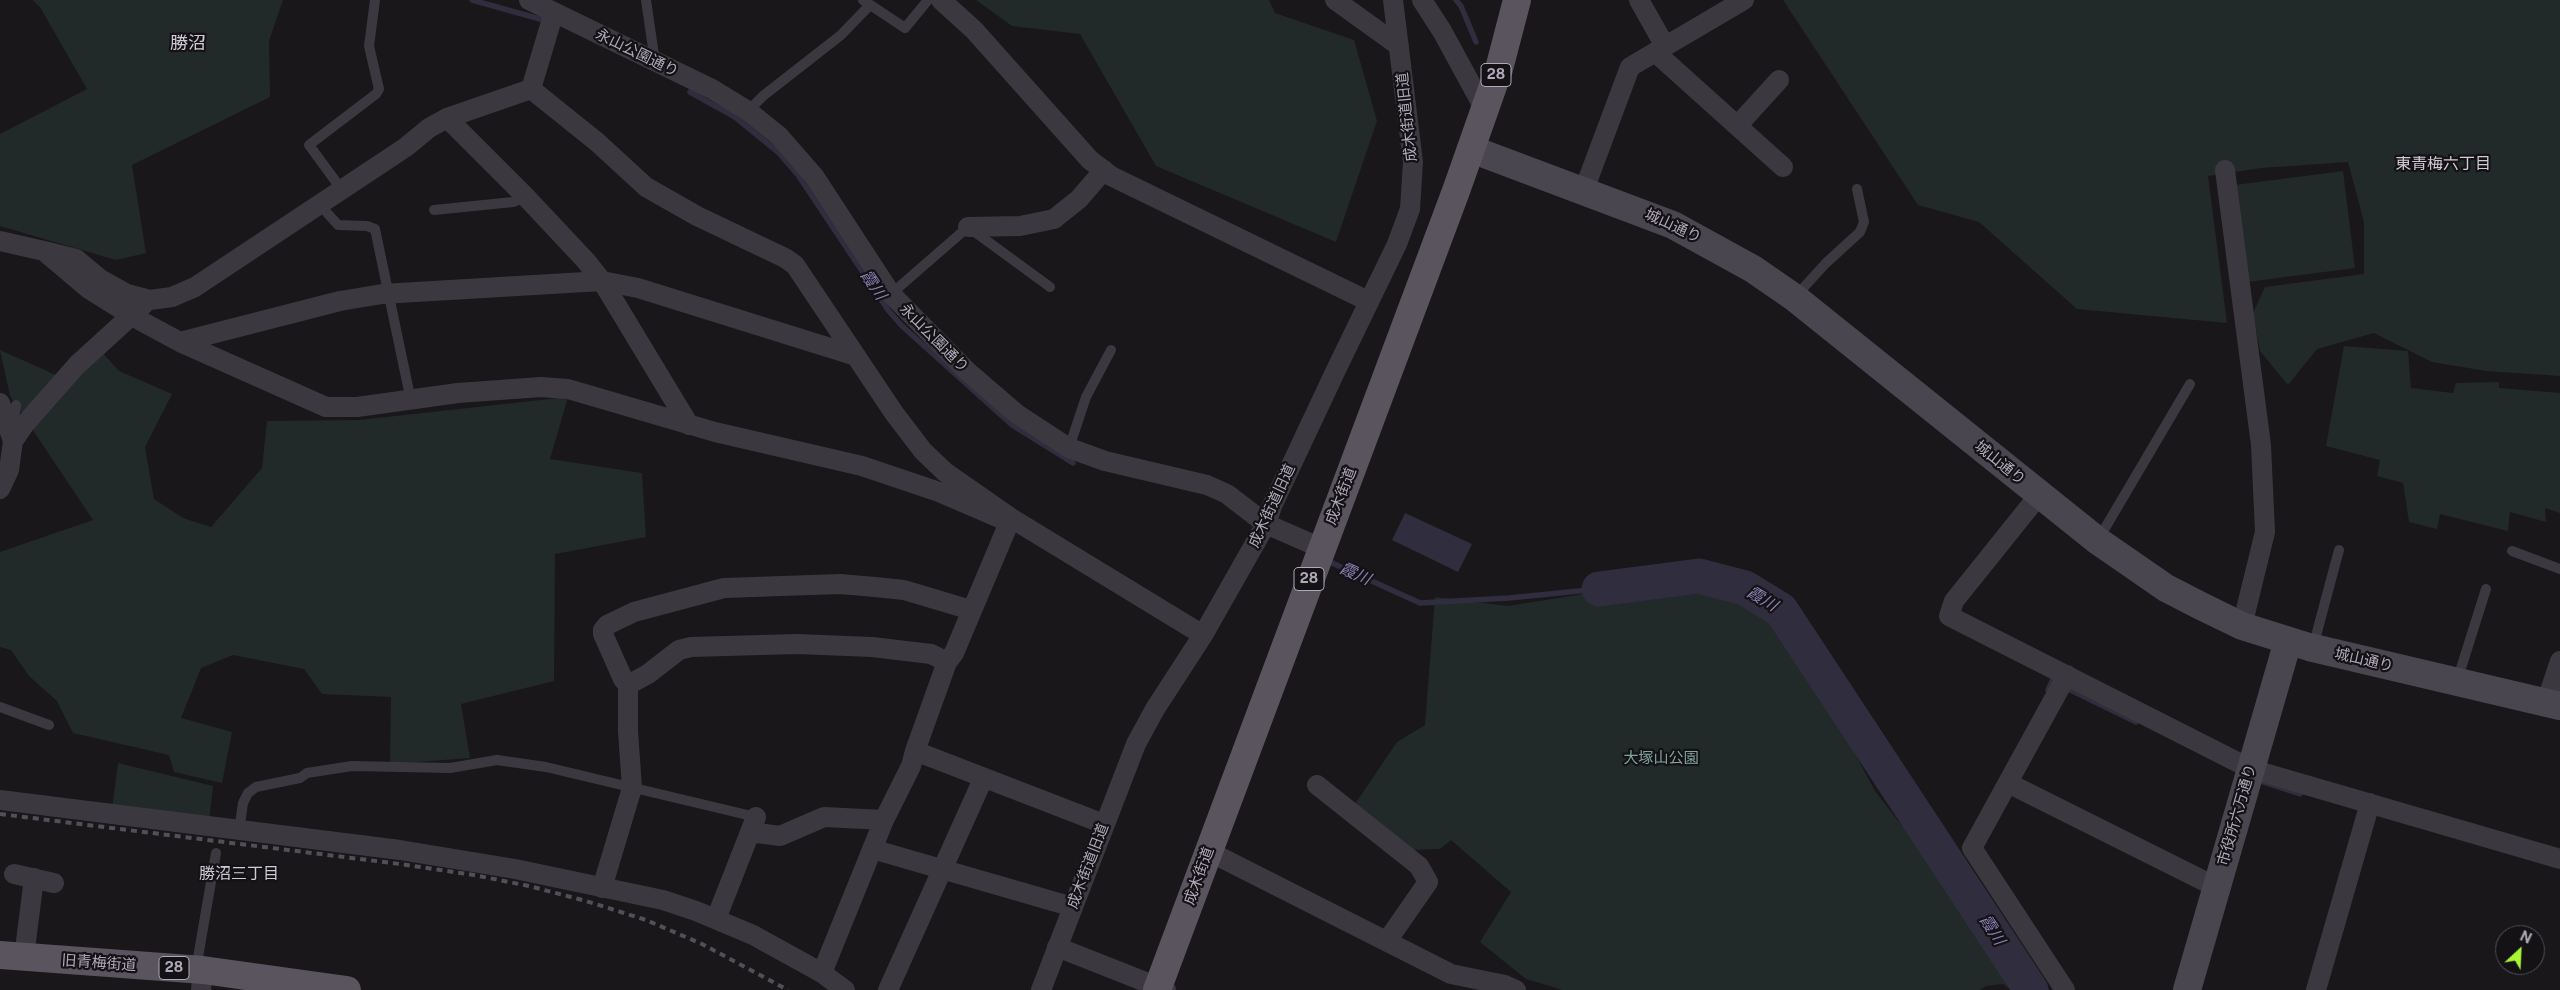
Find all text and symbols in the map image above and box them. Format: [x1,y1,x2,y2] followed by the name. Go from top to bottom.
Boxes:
[593,25,681,81] street label: 永山公園通り
[170,32,206,54] district label: 勝沼
[1481,64,1511,86] road number: 28
[1393,71,1421,163] street label: 成木街道旧道
[2395,154,2491,174] district label: 東青梅六丁目
[1642,205,1704,247] street label: 城山通り
[856,266,890,304] water label: 霞川
[896,300,972,376] street label: 永山公園通り
[1971,437,2029,489] street label: 城山通り
[1245,461,1299,551] street label: 成木街道旧道
[1322,465,1360,527] street label: 成木街道
[1336,559,1374,589] water label: 霞川
[1294,568,1324,590] road number: 28
[1743,583,1781,615] water label: 霞川
[2333,644,2395,676] street label: 城山通り
[1624,749,1698,767] park label: 大塚山公園
[2214,762,2260,868] street label: 市役所六万通り
[1063,821,1113,911] street label: 成木街道旧道
[1180,845,1218,907] street label: 成木街道
[199,864,279,884] district label: 勝沼三丁目
[1975,911,2009,949] water label: 霞川
[2495,925,2545,975] north arrow
[2518,928,2534,947] text: N
[61,951,137,975] street label: 旧青梅街道
[159,956,189,980] road number: 28

